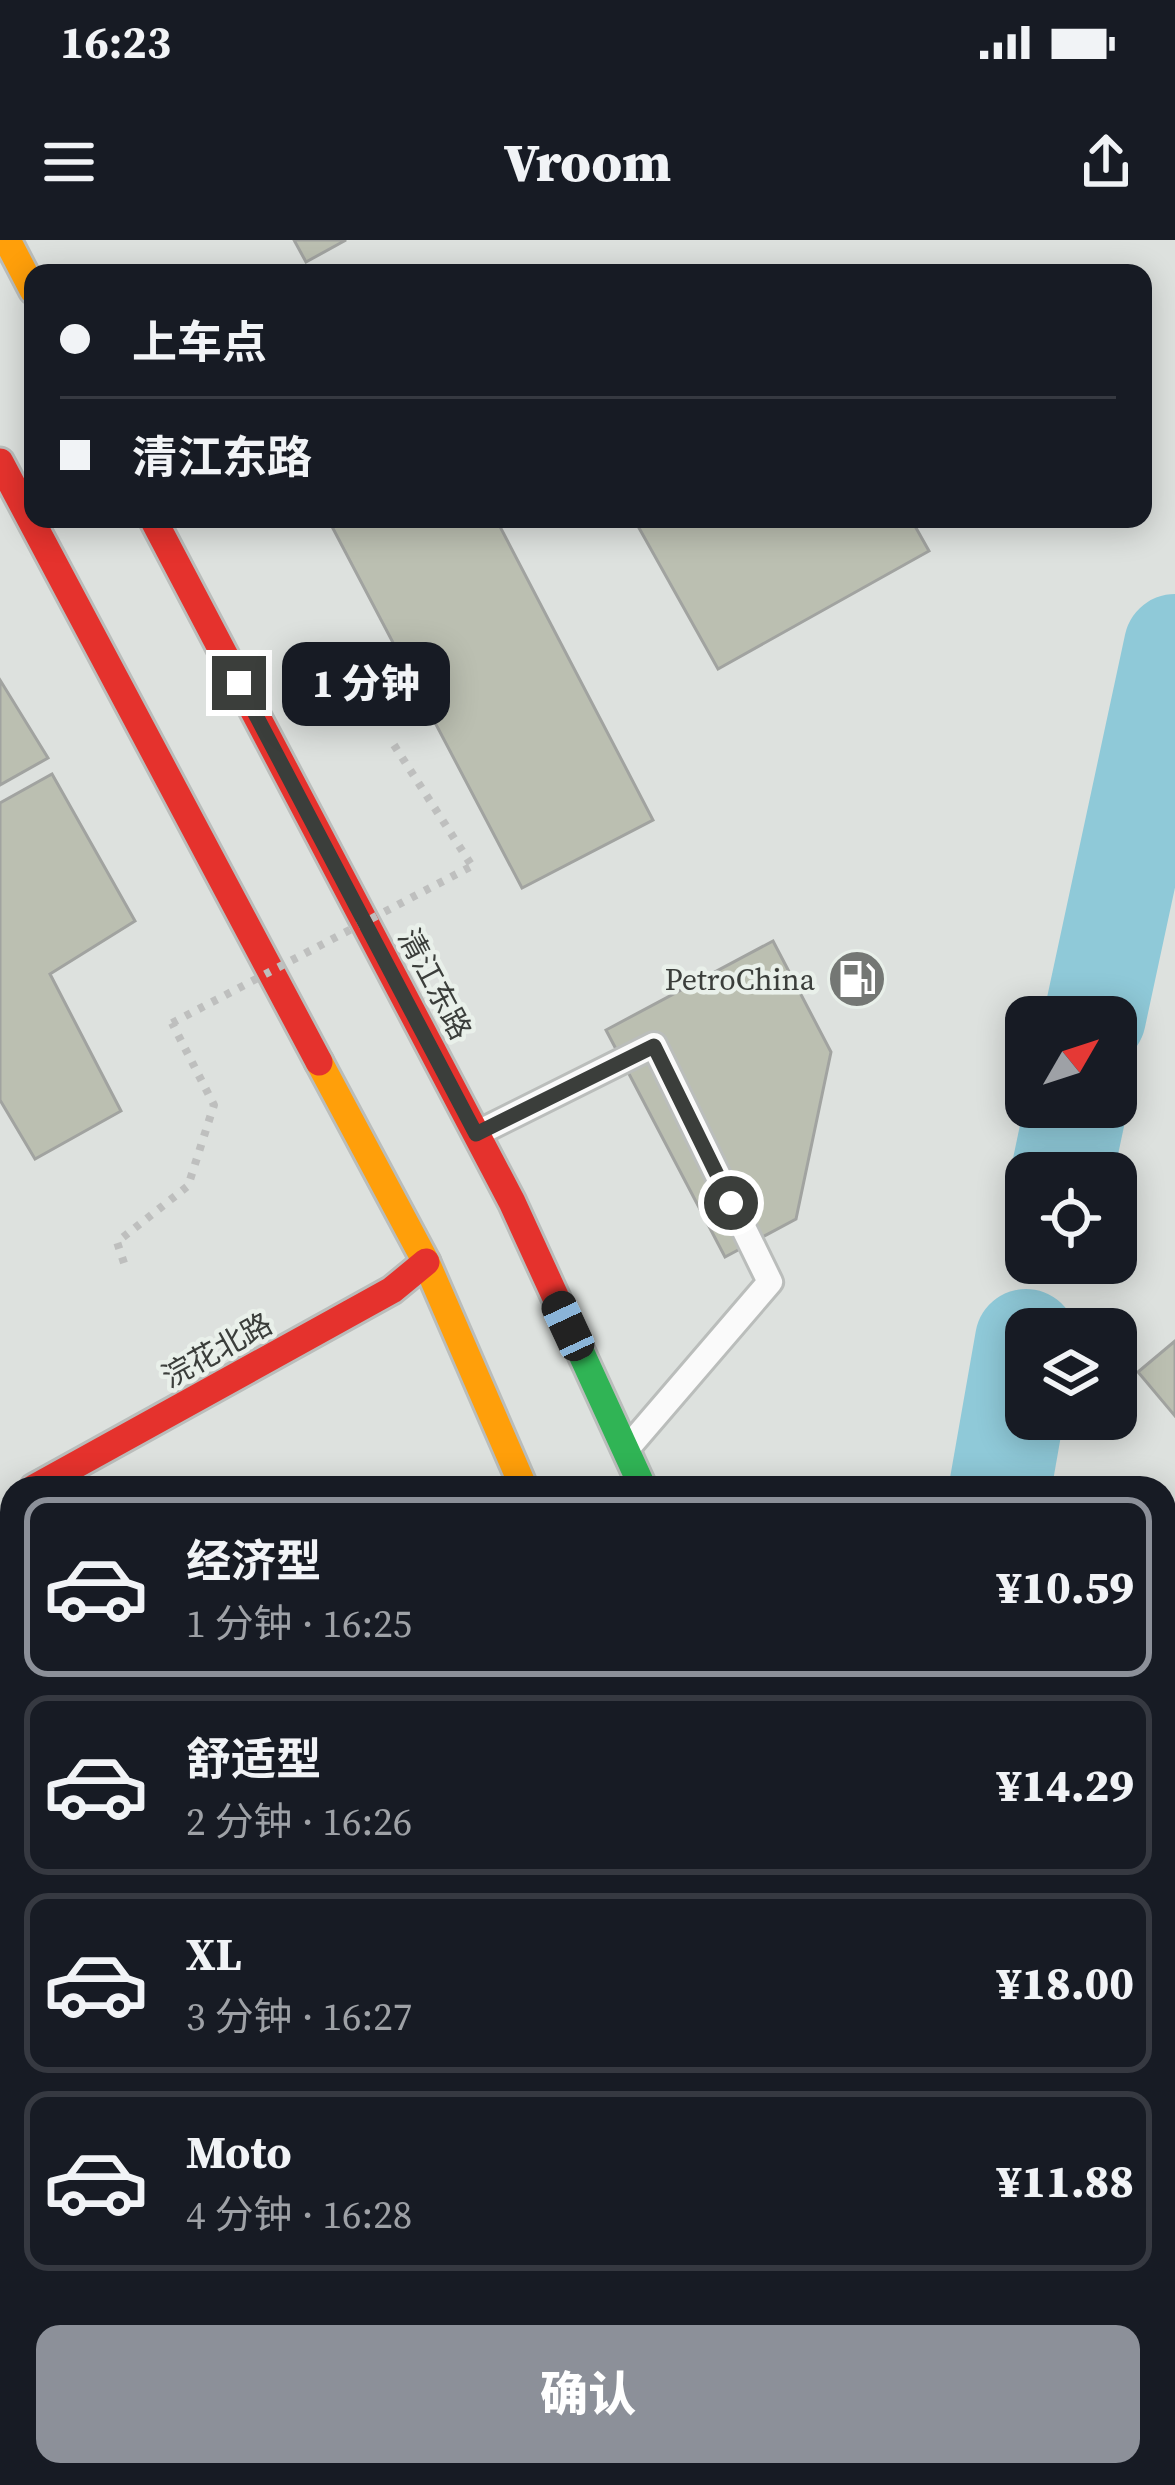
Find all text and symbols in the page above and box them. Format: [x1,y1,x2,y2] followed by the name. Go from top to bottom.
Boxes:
[60,11,171,73] text: 16:23
[504,125,671,199] text: Vroom
[36,129,102,195] icon: menu
[1073,129,1139,195] icon: share
[132,311,267,373] text: 上车点
[132,426,312,488] text: 清江东路
[281,641,449,725] callout: 1 分钟
[212,656,266,710] route end
[312,657,420,710] text: 1 分钟
[389,921,481,1047] street label: 清江东路
[826,948,888,1010] fuel station icon: PetroChina
[665,959,816,1000] place label: PetroChina
[1005,996,1137,1128] north arrow
[1005,996,1137,1440] map controls
[1005,1152,1137,1284] button: locate
[704,1176,758,1230] route start
[536,1286,600,1366] car
[155,1303,279,1397] street label: 浣花北路
[1005,1308,1137,1440] button: layers
[186,1530,321,1592] text: 经济型
[42,1533,150,1641] icon: car
[997,1556,1134,1618] text: ¥10.59
[186,1597,412,1650] text: 1 分钟 · 16:25
[186,1728,321,1790] text: 舒适型
[42,1731,150,1839] icon: car
[997,1754,1134,1816] text: ¥14.29
[186,1795,412,1848] text: 2 分钟 · 16:26
[186,1923,242,1985] text: XL
[42,1929,150,2037] icon: car
[997,1952,1134,2014] text: ¥18.00
[186,1990,412,2043] text: 3 分钟 · 16:27
[186,2121,292,2183] text: Moto
[42,2127,150,2235] icon: car
[997,2150,1134,2212] text: ¥11.88
[186,2188,412,2241] text: 4 分钟 · 16:28
[36,2325,1140,2463] button: 确认

